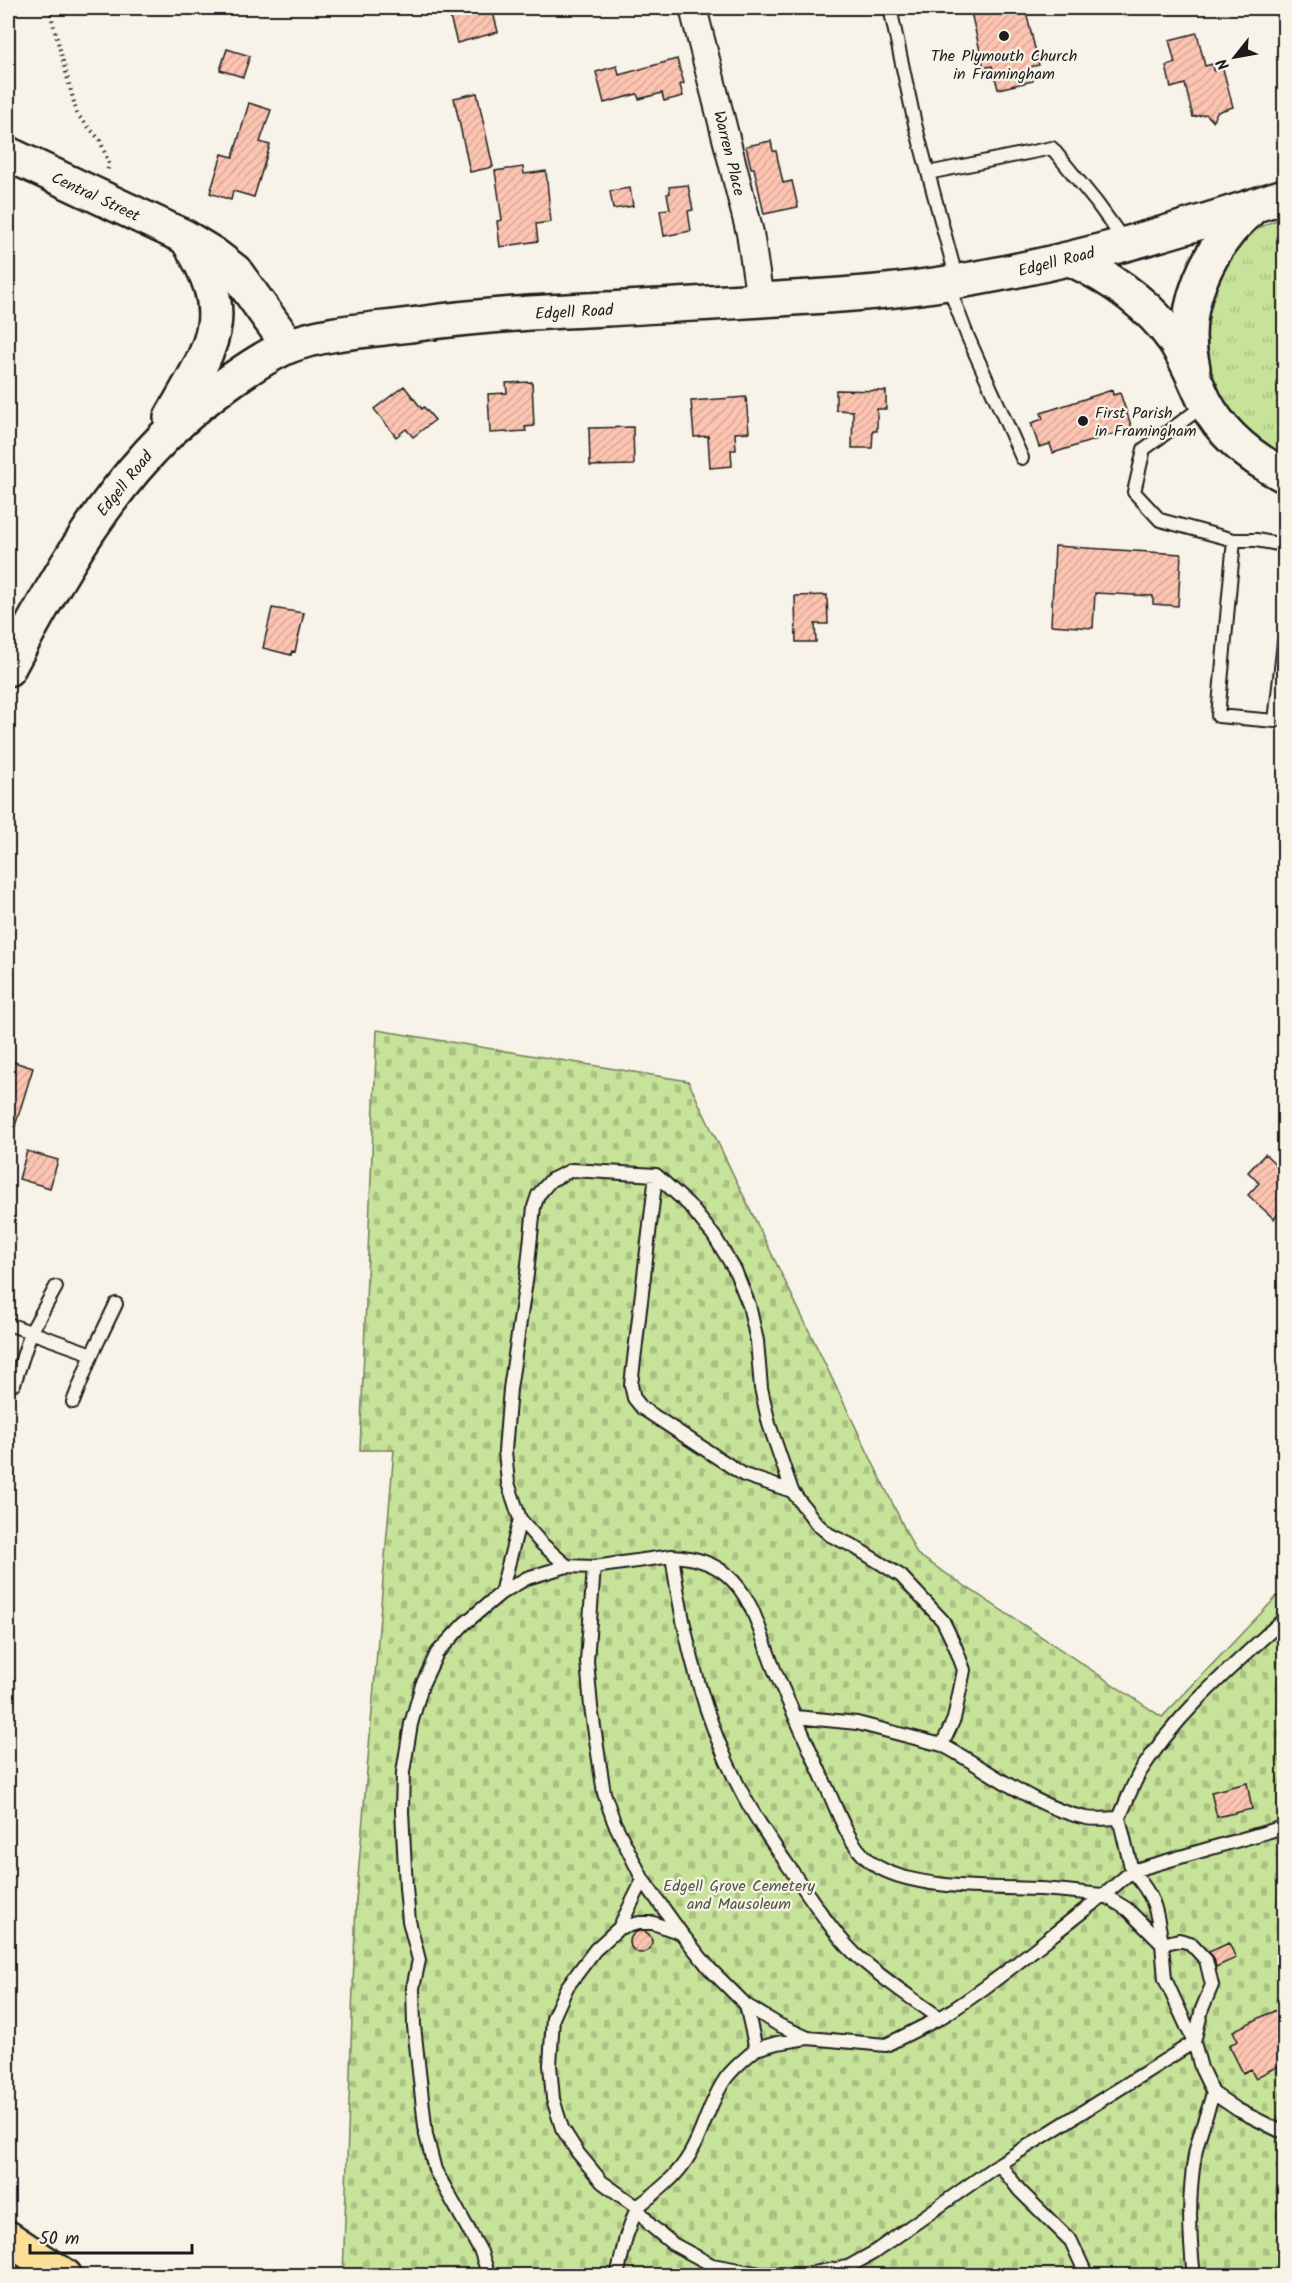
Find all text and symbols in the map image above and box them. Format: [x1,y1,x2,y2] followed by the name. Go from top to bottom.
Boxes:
[1205,27,1265,87] north arrow
[997,29,1011,43] marker: The Plymouth Church in Framingham
[931,44,1077,87] place label: The Plymouth Church in Framingham
[1210,53,1237,75] text: N
[706,108,751,199] street label: Warren Place
[47,166,145,229] street label: Central Street
[1015,241,1098,284] street label: Edgell Road
[534,298,615,327] street label: Edgell Road
[1095,401,1197,444] place label: First Parish in Framingham
[1076,414,1090,428] marker: First Parish in Framingham
[91,445,160,522] street label: Edgell Road
[663,1874,815,1917] park label: Edgell Grove Cemetery and Mausoleum
[30,2217,192,2255] scale bar
[39,2225,79,2254] text: 50 m

